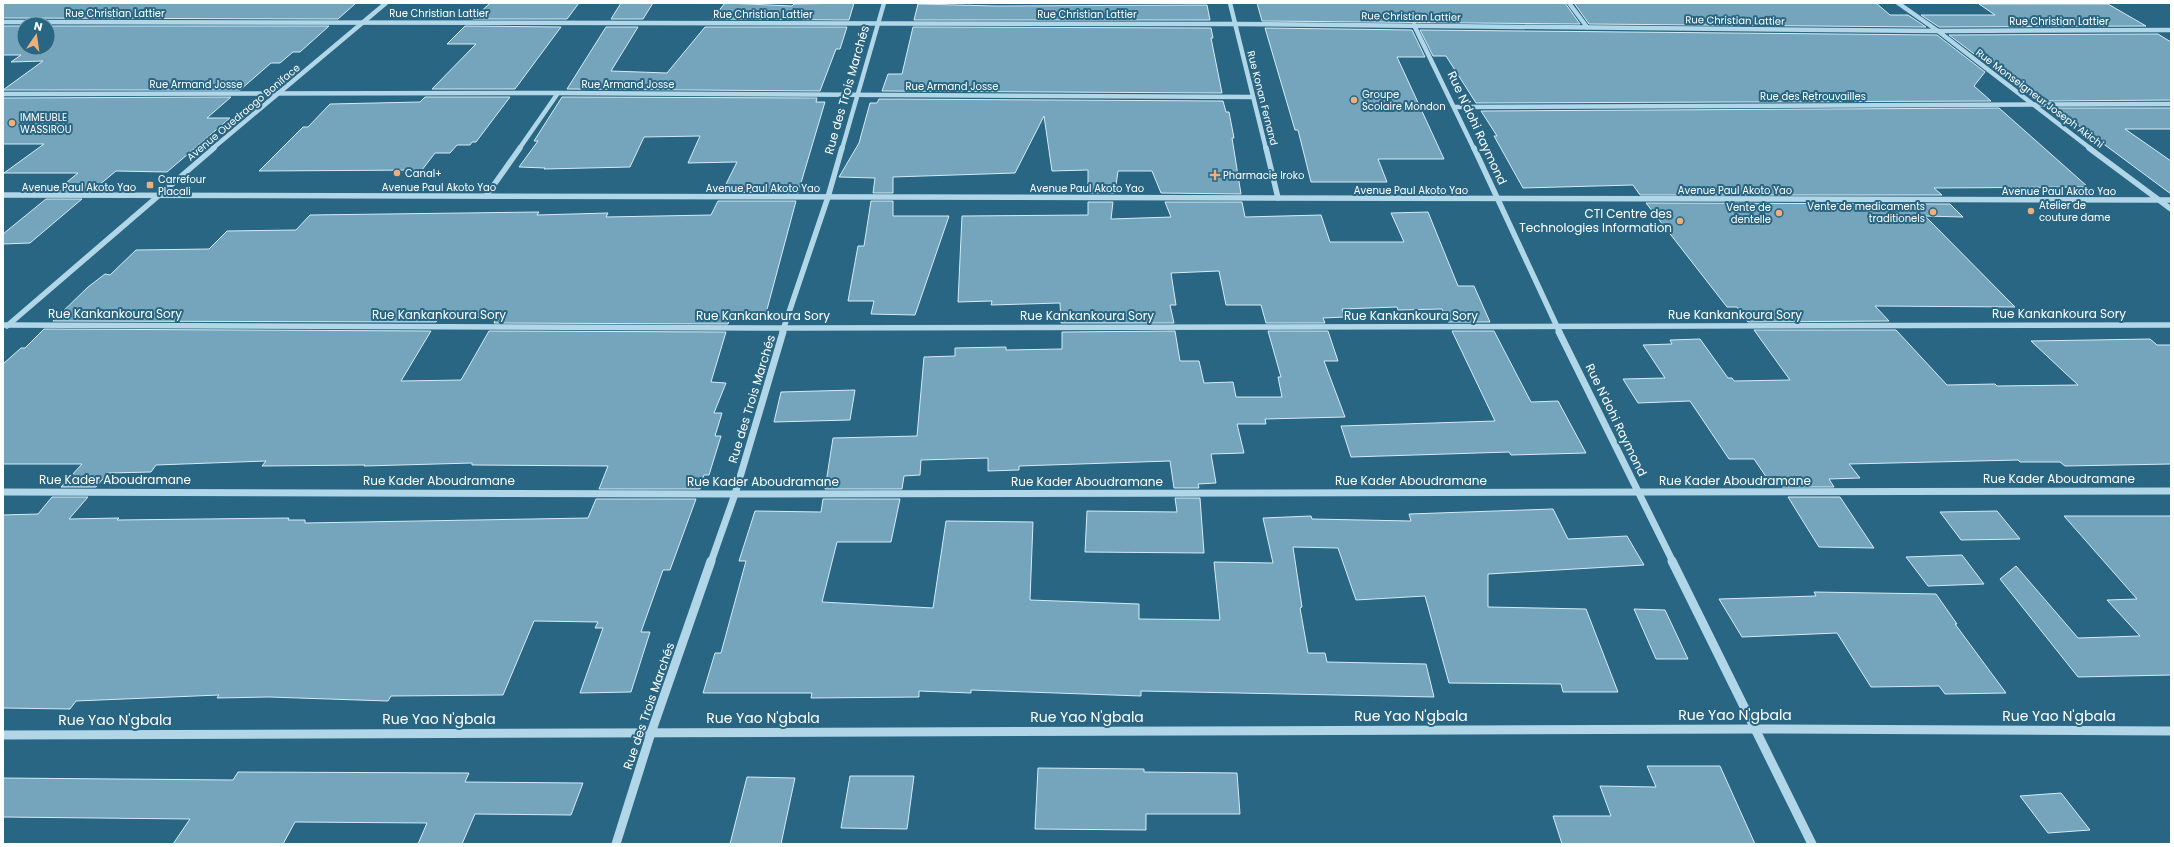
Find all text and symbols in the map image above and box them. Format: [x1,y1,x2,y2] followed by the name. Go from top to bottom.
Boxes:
[65,6,165,21] street label: Rue Christian Lattier
[389,6,489,21] street label: Rue Christian Lattier
[713,7,813,22] street label: Rue Christian Lattier
[1037,7,1137,22] street label: Rue Christian Lattier
[1361,8,1461,25] street label: Rue Christian Lattier
[1685,12,1785,29] street label: Rue Christian Lattier
[2009,14,2109,29] street label: Rue Christian Lattier
[16,16,56,56] north arrow
[32,18,44,35] text: N
[820,23,873,156] street label: Rue des Trois Marchés
[1972,45,2107,152] street label: Rue Monseigneur Joseph Akichi
[1243,49,1282,147] street label: Rue Konan Fernand
[183,60,303,164] street label: Avenue Ouedraogo Boniface
[1444,68,1511,187] street label: Rue N'dohi Raymond
[149,77,243,92] street label: Rue Armand Josse
[581,77,675,92] street label: Rue Armand Josse
[905,79,999,94] street label: Rue Armand Josse
[1362,87,1446,114] place label: Groupe Scolaire Mondon
[1760,89,1866,104] street label: Rue des Retrouvailles
[1349,95,1359,105] marker: Groupe Scolaire Mondon
[20,110,71,137] place label: IMMEUBLE WASSIROU
[7,118,17,128] marker: IMMEUBLE WASSIROU
[405,166,442,181] place label: Canal+
[392,168,402,178] marker: Canal+
[1223,168,1304,183] place label: Pharmacie Iroko
[1210,170,1220,180] marker: Pharmacie Iroko
[158,172,206,199] place label: Carrefour Placali
[22,180,136,195] street label: Avenue Paul Akoto Yao
[145,180,155,190] marker: Carrefour Placali
[382,180,496,195] street label: Avenue Paul Akoto Yao
[706,181,820,196] street label: Avenue Paul Akoto Yao
[1030,181,1144,196] street label: Avenue Paul Akoto Yao
[1354,183,1468,198] street label: Avenue Paul Akoto Yao
[1678,183,1792,198] street label: Avenue Paul Akoto Yao
[2002,184,2116,199] street label: Avenue Paul Akoto Yao
[2039,198,2111,225] place label: Atelier de couture dame
[1807,199,1925,226] place label: Vente de medicaments traditionels
[1726,200,1771,227] place label: Vente de dentelle
[1519,205,1672,236] place label: CTI Centre des Technologies Information
[2026,206,2036,216] marker: Atelier de couture dame
[1928,207,1938,217] marker: Vente de medicaments traditionels
[1774,208,1784,218] marker: Vente de dentelle
[1675,216,1685,226] marker: CTI Centre des Technologies Information
[48,305,182,322] street label: Rue Kankankoura Sory
[1992,305,2126,322] street label: Rue Kankankoura Sory
[372,306,506,323] street label: Rue Kankankoura Sory
[1668,306,1802,323] street label: Rue Kankankoura Sory
[696,307,830,324] street label: Rue Kankankoura Sory
[1020,307,1154,324] street label: Rue Kankankoura Sory
[1344,307,1478,324] street label: Rue Kankankoura Sory
[724,333,779,465] street label: Rue des Trois Marchés
[1582,361,1651,479] street label: Rue N'dohi Raymond
[1983,470,2135,487] street label: Rue Kader Aboudramane
[39,471,191,488] street label: Rue Kader Aboudramane
[363,472,515,489] street label: Rue Kader Aboudramane
[1335,472,1487,489] street label: Rue Kader Aboudramane
[1659,472,1811,489] street label: Rue Kader Aboudramane
[687,473,839,490] street label: Rue Kader Aboudramane
[1011,473,1163,490] street label: Rue Kader Aboudramane
[619,640,678,772] street label: Rue des Trois Marchés
[1678,705,1792,725] street label: Rue Yao N'gbala
[1354,706,1468,726] street label: Rue Yao N'gbala
[2002,706,2116,726] street label: Rue Yao N'gbala
[1030,707,1144,727] street label: Rue Yao N'gbala
[706,708,820,728] street label: Rue Yao N'gbala
[382,709,496,729] street label: Rue Yao N'gbala
[58,710,172,730] street label: Rue Yao N'gbala

